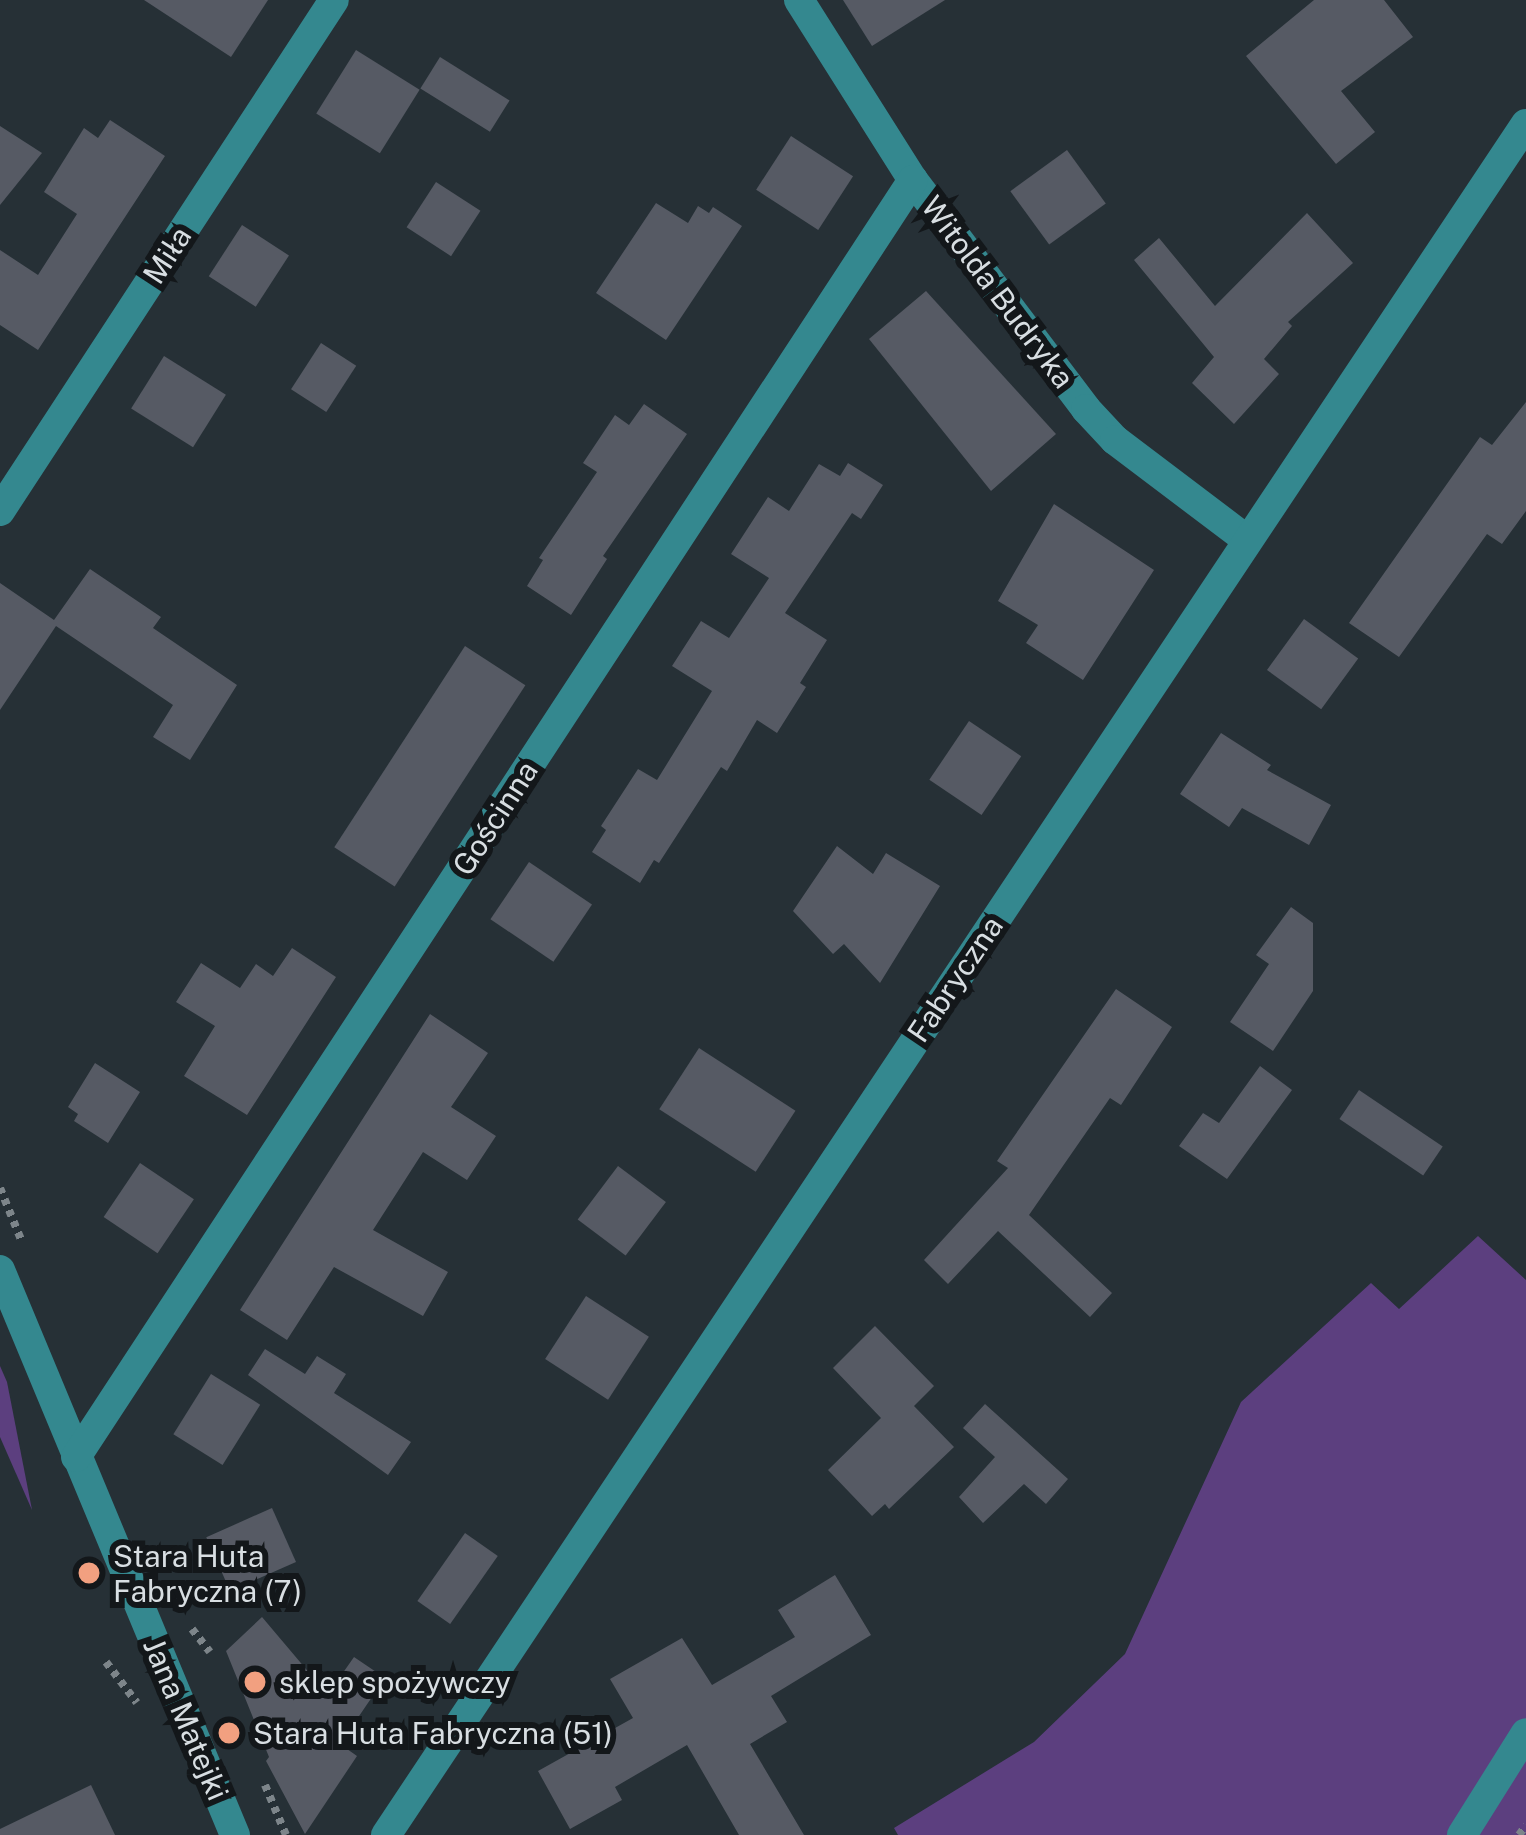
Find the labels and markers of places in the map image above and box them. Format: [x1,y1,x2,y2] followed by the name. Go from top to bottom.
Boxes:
[113,1538,302,1608] place label: Stara Huta Fabryczna (7)
[76,1560,102,1586] marker: Stara Huta Fabryczna (7)
[279,1664,511,1700] place label: sklep spożywczy
[242,1669,268,1695] marker: sklep spożywczy
[253,1715,613,1751] place label: Stara Huta Fabryczna (51)
[216,1720,242,1746] marker: Stara Huta Fabryczna (51)

